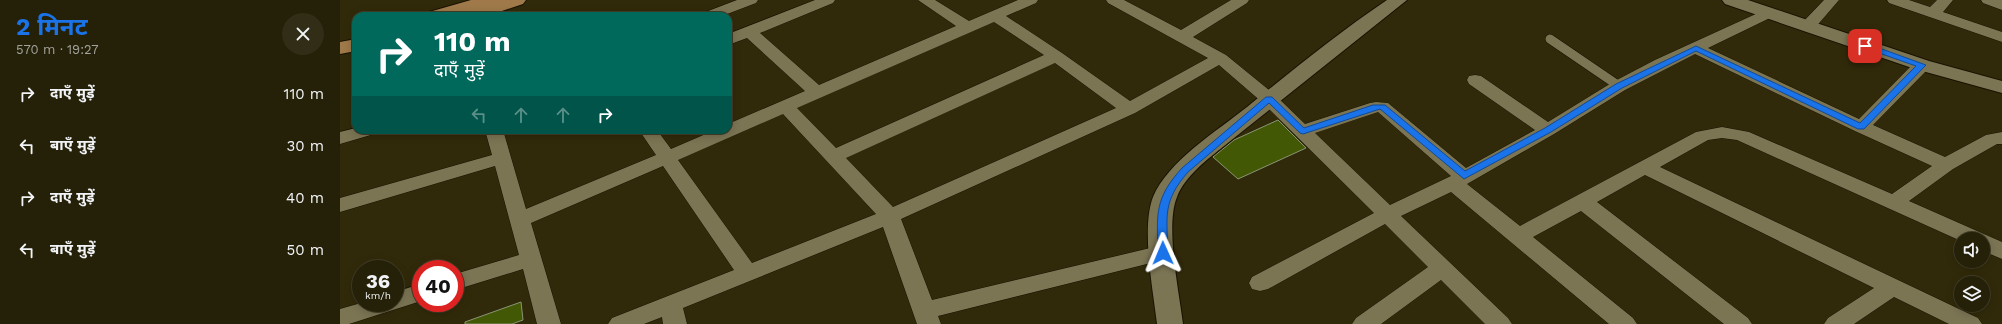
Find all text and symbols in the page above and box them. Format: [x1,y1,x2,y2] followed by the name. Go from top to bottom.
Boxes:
[16,13,88,41] text: 2 मिनट
[282,13,324,55] button: close
[434,25,511,58] text: 110 m
[368,28,420,80] icon: right
[1848,29,1882,63] pin
[1854,35,1876,57] icon: arrive
[16,42,99,57] text: 570 m · 19:27
[434,59,485,80] text: दाएँ मुड़ें
[16,83,38,105] icon: right
[50,84,95,102] text: दाएँ मुड़ें
[284,85,324,103] text: 110 m
[468,104,490,126] icon: left
[510,104,532,126] icon: ahead
[552,104,574,126] icon: ahead
[594,104,616,126] icon: right
[16,135,38,157] icon: left
[50,136,95,154] text: बाएँ मुड़ें
[287,137,324,155] text: 30 m
[16,187,38,209] icon: right
[50,188,95,206] text: दाएँ मुड़ें
[286,189,324,207] text: 40 m
[1142,232,1184,274] position arrow
[1954,232,1990,312] map controls
[1954,232,1990,268] button: sound
[16,239,38,261] icon: left
[50,240,95,258] text: बाएँ मुड़ें
[287,241,324,259] text: 50 m
[412,260,464,312] speed limit sign: 40
[366,269,390,293] text: 36
[1954,276,1990,312] button: layers
[365,290,391,301] text: km/h

